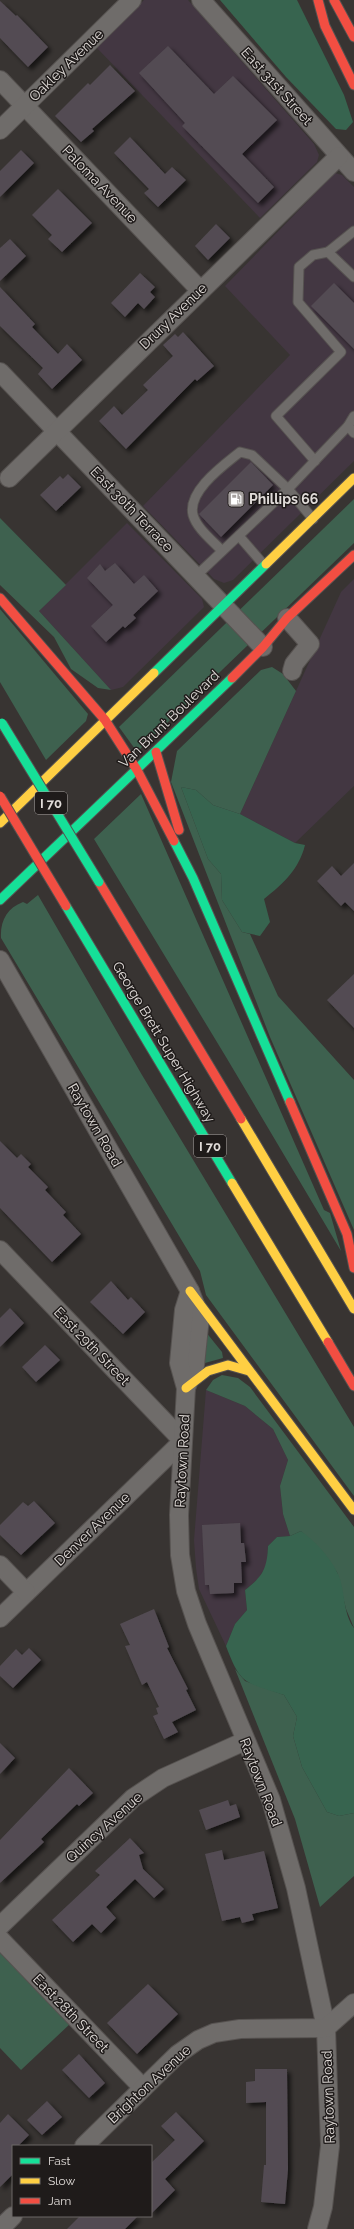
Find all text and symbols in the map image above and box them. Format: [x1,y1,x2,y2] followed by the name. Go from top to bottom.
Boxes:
[26,26,106,104] street label: Oakley Avenue
[238,44,316,128] street label: East 31st Street
[59,142,141,226] street label: Paloma Avenue
[136,280,210,352] street label: Drury Avenue
[87,463,177,555] street label: East 30th Terrace
[226,489,246,509] fuel station icon: Phillips 66
[249,491,318,507] place label: Phillips 66
[116,667,222,771] street label: Van Brunt Boulevard
[35,792,67,814] road number: I 70
[110,959,219,1126] street label: George Brett Super Highway
[65,1081,125,1169] street label: Raytown Road
[194,1135,226,1157] road number: I 70
[51,1304,133,1388] street label: East 29th Street
[172,1414,192,1508] street label: Raytown Road
[51,1489,133,1569] street label: Denver Avenue
[237,1736,285,1828] street label: Raytown Road
[63,1789,145,1865] street label: Quincy Avenue
[30,1971,112,2055] street label: East 28th Street
[104,2042,194,2126] street label: Brighton Avenue
[318,2050,338,2144] street label: Raytown Road
[12,2145,152,2217] legend
[48,2154,71,2168] text: Fast
[48,2174,75,2188] text: Slow
[48,2194,71,2208] text: Jam

